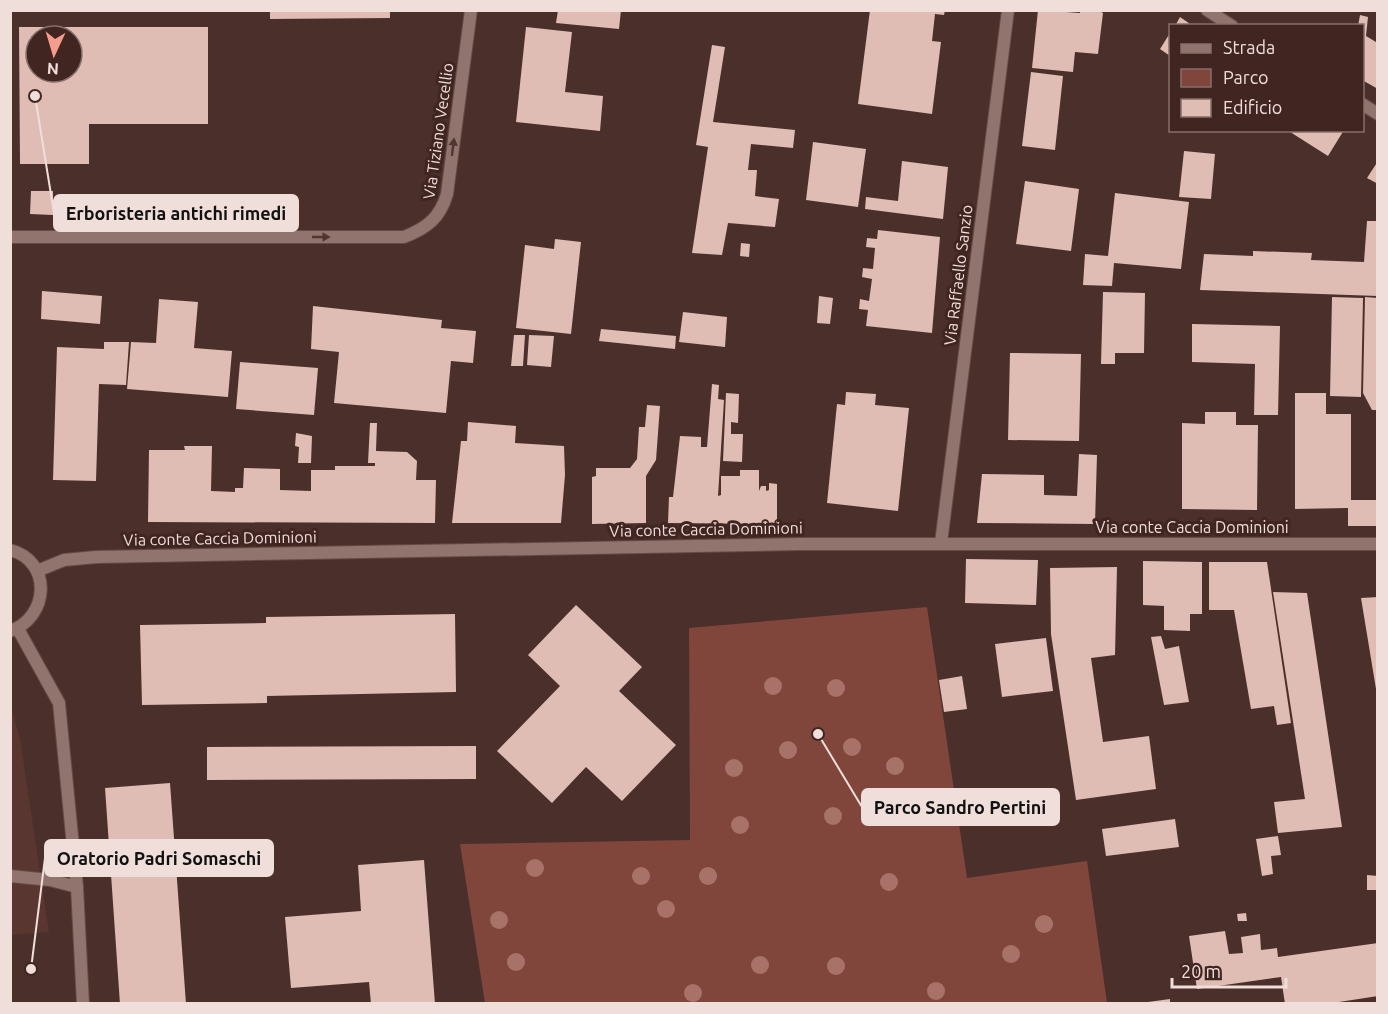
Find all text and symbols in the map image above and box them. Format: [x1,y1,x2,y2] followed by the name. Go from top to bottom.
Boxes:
[24,24,84,84] north arrow
[1169,24,1364,132] legend
[1223,37,1275,57] text: Strada
[46,60,60,78] text: N
[420,62,456,200] street label: Via Tiziano Vecellio
[1223,67,1269,87] text: Parco
[1223,97,1282,117] text: Edificio
[449,138,458,157] one-way arrow
[54,195,298,231] callout: Erboristeria antichi rimedi
[66,203,286,223] text: Erboristeria antichi rimedi
[940,204,976,346] street label: Via Raffaello Sanzio
[311,232,330,242] one-way arrow
[609,518,803,540] street label: Via conte Caccia Dominioni
[1095,518,1289,536] street label: Via conte Caccia Dominioni
[123,527,317,549] street label: Via conte Caccia Dominioni
[862,789,1059,825] callout: Parco Sandro Pertini
[874,797,1046,817] text: Parco Sandro Pertini
[45,840,273,876] callout: Oratorio Padri Somaschi
[57,848,261,868] text: Oratorio Padri Somaschi
[1172,951,1286,989] scale bar
[1181,961,1221,981] text: 20 m

